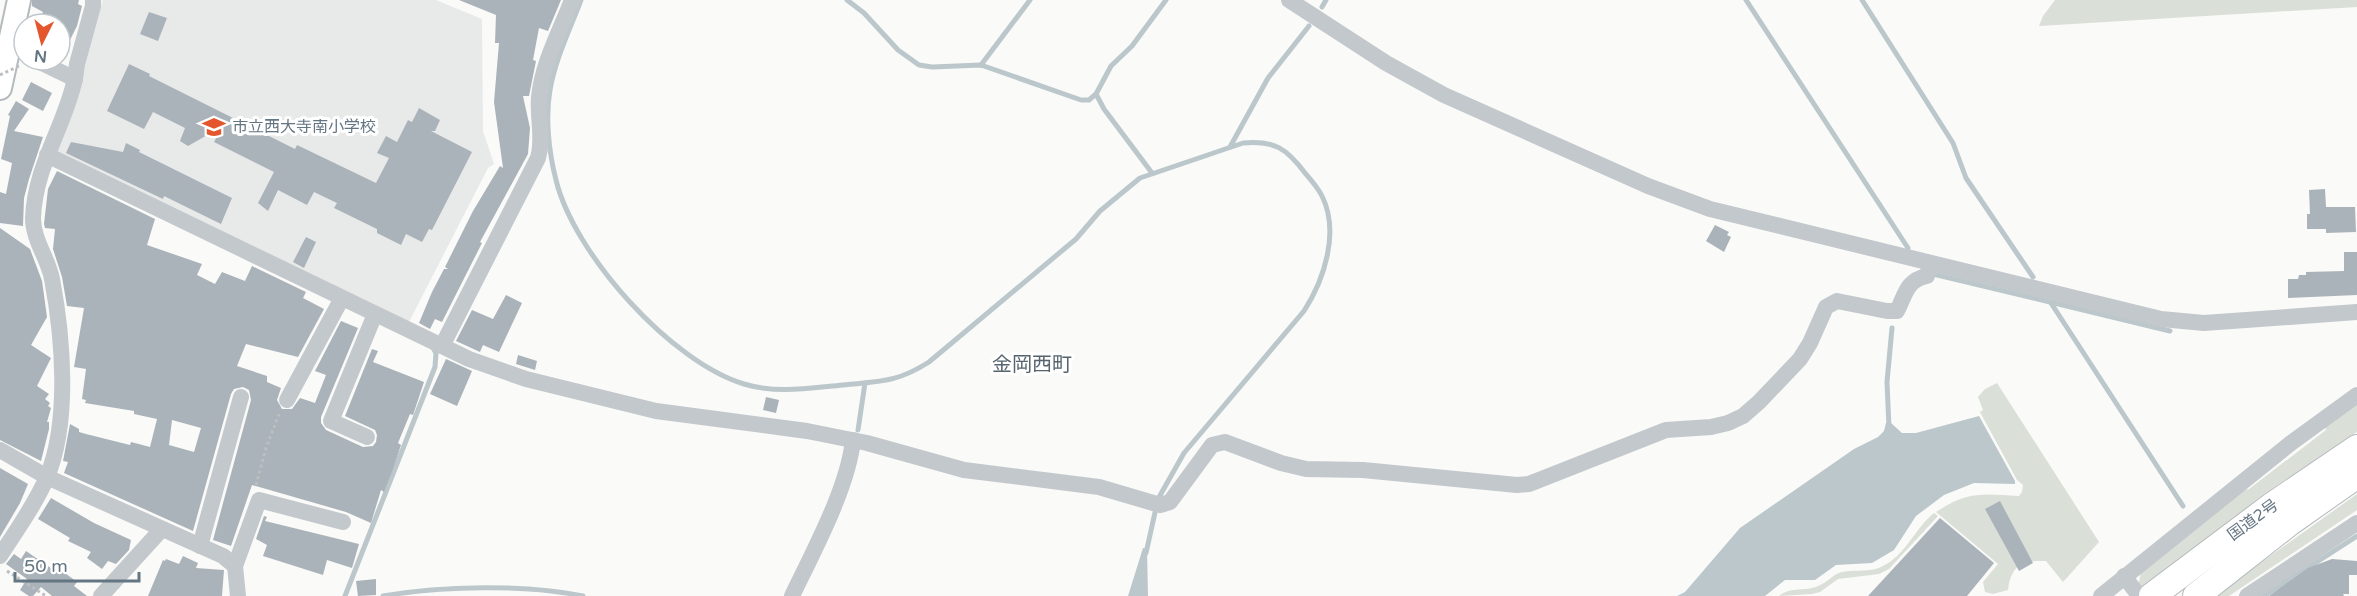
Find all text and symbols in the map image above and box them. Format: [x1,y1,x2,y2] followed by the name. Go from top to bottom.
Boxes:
[12,12,72,72] north arrow
[33,45,48,67] text: N
[201,114,227,140] school or university icon: 市立西大寺南小学校
[232,117,376,137] place label: 市立西大寺南小学校
[992,353,1072,377] district label: 金岡西町
[2224,495,2282,545] street label: 国道2号
[15,545,140,583] scale bar
[24,555,68,577] text: 50 m

